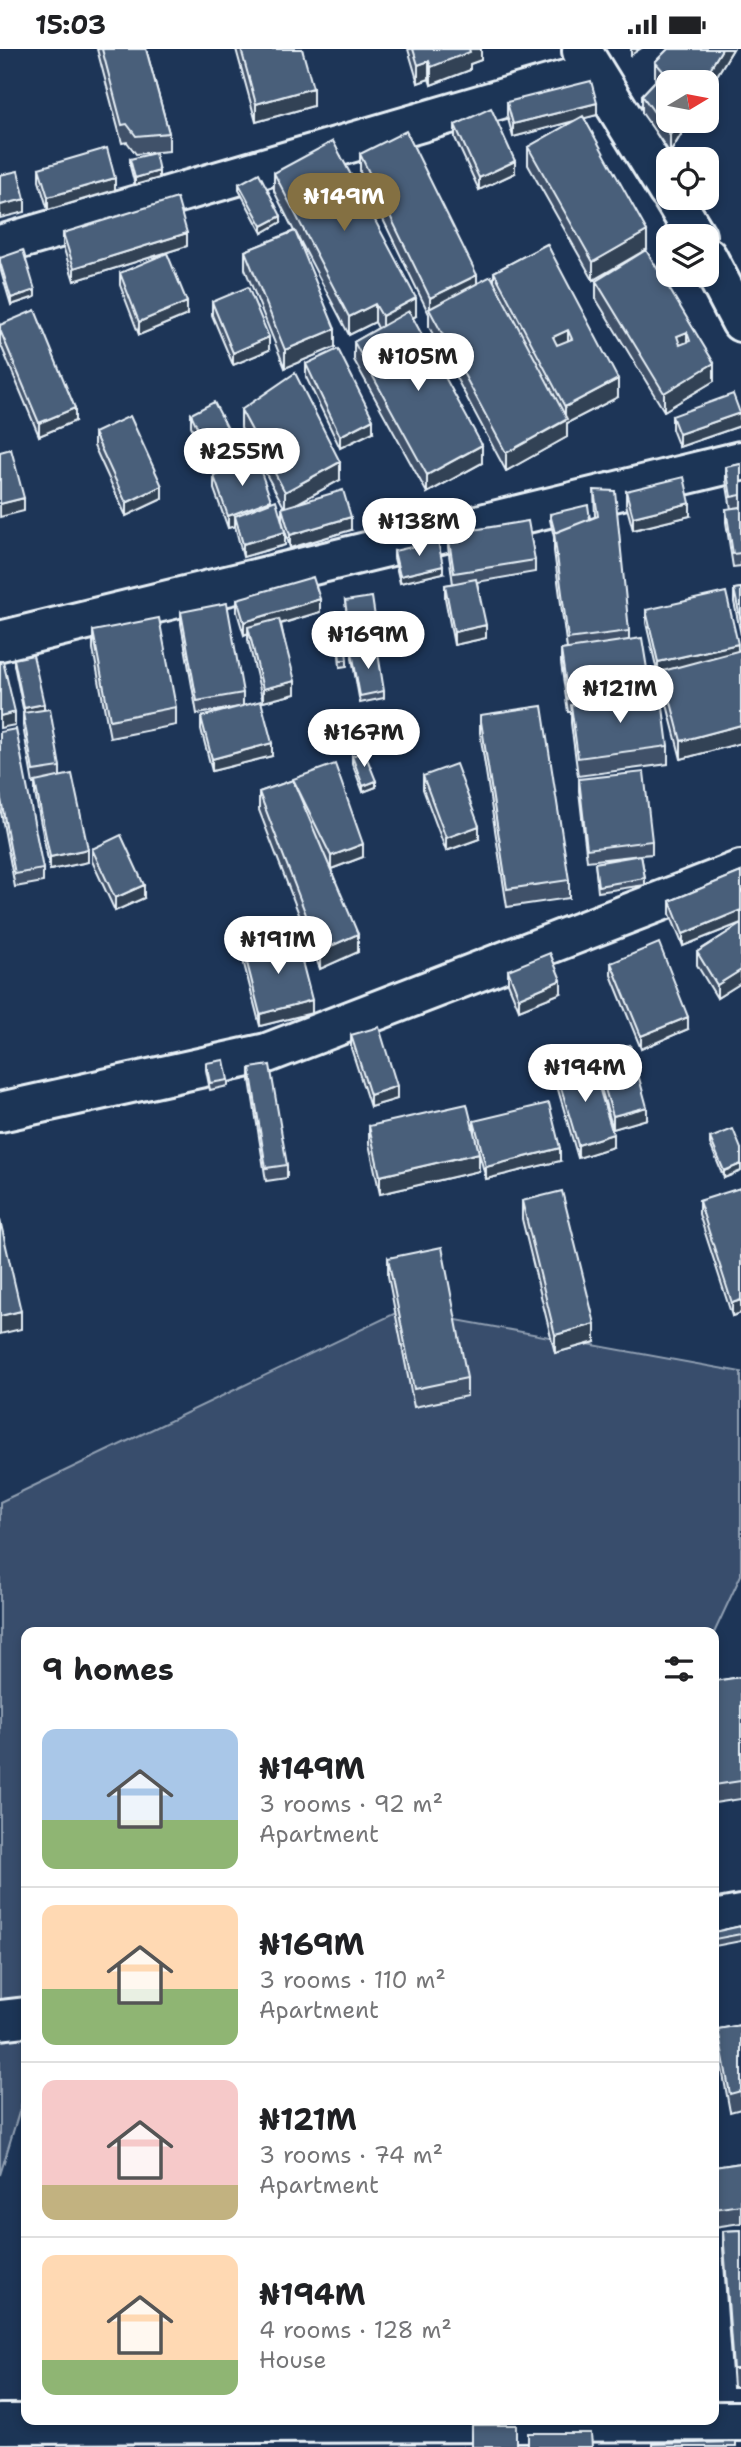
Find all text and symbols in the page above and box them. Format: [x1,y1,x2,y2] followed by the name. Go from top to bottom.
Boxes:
[35,7,106,42] text: 15:03
[656,70,719,133] north arrow
[656,70,719,287] map controls
[656,147,719,210] button: locate
[295,173,393,233] pin: ₦149M
[303,181,385,211] text: ₦149M
[656,224,719,287] button: layers
[369,333,467,393] pin: ₦105M
[378,341,458,371] text: ₦105M
[193,429,291,488] pin: ₦255M
[200,436,284,466] text: ₦255M
[370,498,468,558] pin: ₦138M
[378,506,460,536] text: ₦138M
[319,611,417,671] pin: ₦169M
[328,619,408,649] text: ₦169M
[571,665,669,725] pin: ₦121M
[583,673,657,703] text: ₦121M
[315,709,413,769] pin: ₦167M
[324,717,404,747] text: ₦167M
[229,916,327,976] pin: ₦191M
[240,924,316,954] text: ₦191M
[536,1045,634,1104] pin: ₦194M
[544,1052,626,1082] text: ₦194M
[42,1649,174,1690] text: 9 homes
[660,1650,698,1688] icon: filters
[259,1748,365,1789] text: ₦149M
[98,1757,182,1841] icon: home
[259,1789,443,1819] text: 3 rooms · 92 m²
[259,1819,379,1849] text: Apartment
[259,1924,365,1965] text: ₦169M
[98,1933,182,2017] icon: home
[259,1965,446,1995] text: 3 rooms · 110 m²
[259,1995,379,2025] text: Apartment
[259,2099,357,2140] text: ₦121M
[98,2108,182,2192] icon: home
[259,2140,443,2170] text: 3 rooms · 74 m²
[259,2170,379,2200] text: Apartment
[259,2274,366,2315] text: ₦194M
[98,2283,182,2367] icon: home
[259,2315,452,2345] text: 4 rooms · 128 m²
[259,2345,327,2375] text: House

